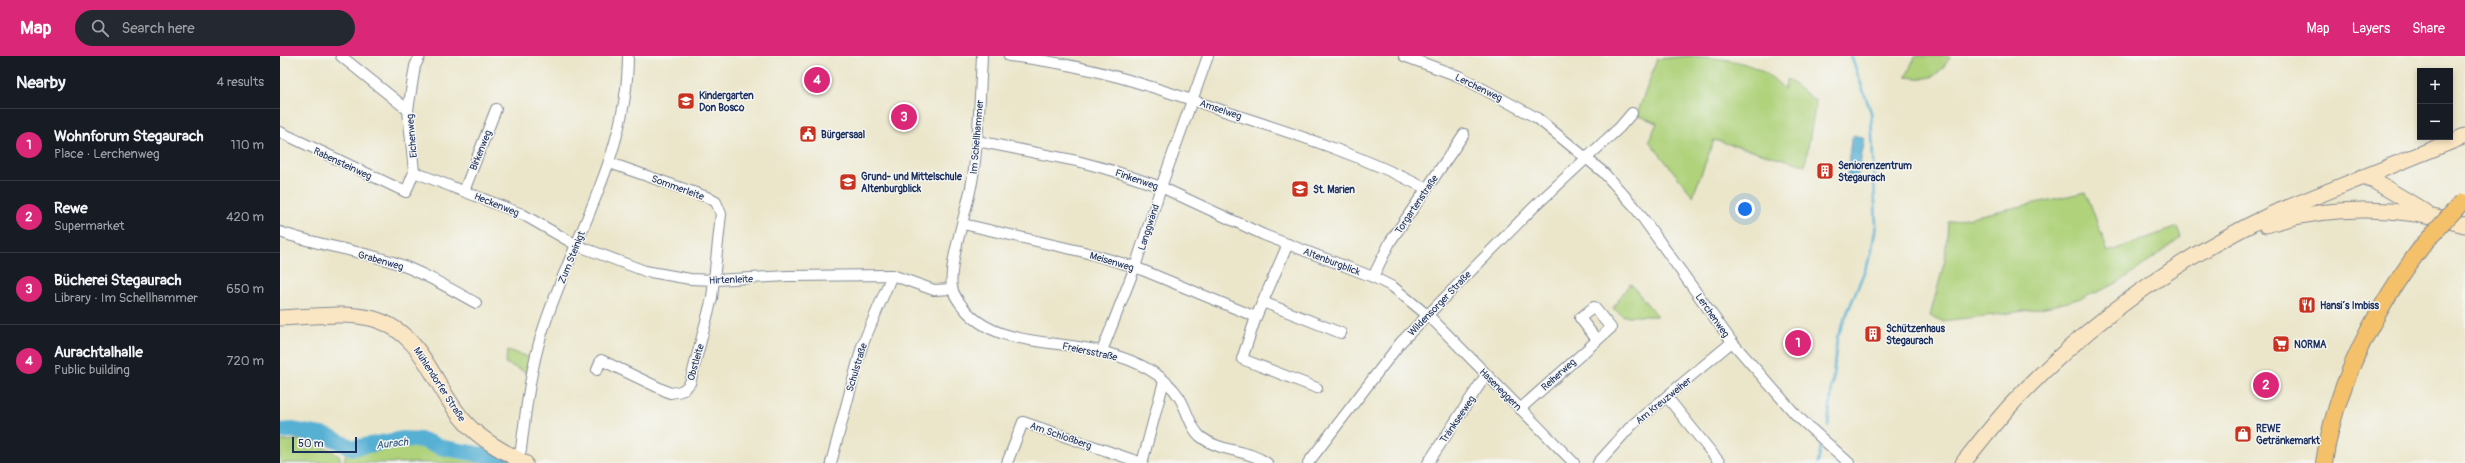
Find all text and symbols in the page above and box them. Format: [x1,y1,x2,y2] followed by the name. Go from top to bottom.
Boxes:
[75,10,355,46] search box
[20,16,51,40] text: Map
[89,17,111,39] icon: search
[121,19,195,38] text: Search here
[2307,20,2330,37] text: Map
[2352,20,2390,37] text: Layers
[2412,20,2445,37] text: Share
[804,65,830,95] pin: 4
[2417,68,2453,140] map controls
[2417,68,2453,104] button: +
[1453,71,1504,104] street label: Lerchenweg
[16,72,65,93] text: Nearby
[217,74,264,90] text: 4 results
[699,90,754,114] place label: Kindergarten Don Bosco
[676,91,696,111] school or university icon: Kindergarten Don Bosco
[1198,97,1243,123] street label: Amselweg
[968,99,986,175] street label: Im Schellhammer
[891,102,917,132] pin: 3
[2417,104,2453,140] button: −
[404,114,420,158] street label: Eichenweg
[798,124,818,144] public building icon: Bürgersaal
[54,127,204,146] text: Wohnforum Stegaurach
[467,129,494,172] street label: Birkenweg
[821,129,865,141] place label: Bürgersaal
[26,137,32,153] text: 1
[231,137,264,153] text: 110 m
[311,145,374,183] street label: Rabensteinweg
[54,146,159,162] text: Place · Lerchenweg
[1838,160,1912,184] place label: Seniorenzentrum Stegaurach
[1815,161,1835,181] building icon: Seniorenzentrum Stegaurach
[1114,167,1160,193] street label: Finkenweg
[861,171,963,195] place label: Grund- und Mittelschule Altenburgblick
[838,172,858,192] school or university icon: Grund- und Mittelschule Altenburgblick
[650,173,706,203] street label: Sommerleite
[1393,173,1441,236] street label: Torgartenstraße
[1290,179,1310,199] school or university icon: St. Marien
[1313,184,1355,196] place label: St. Marien
[472,191,521,219] street label: Heckenweg
[54,199,88,218] text: Rewe
[1735,199,1755,219] your location
[1136,203,1162,252] street label: Langgwänd
[25,209,33,225] text: 2
[226,209,264,225] text: 420 m
[54,218,125,234] text: Supermarket
[556,228,588,285] street label: Zum Steinigt
[1301,246,1363,279] street label: Altenburgblick
[357,249,405,273] street label: Grabenweg
[1088,250,1135,274] street label: Meisenweg
[1406,269,1474,339] street label: Wildensorger Straße
[54,271,182,290] text: Bücherei Stegaurach
[709,273,753,287] street label: Hirtenleite
[25,281,33,297] text: 3
[226,281,264,297] text: 650 m
[54,290,198,306] text: Library · Im Schellhammer
[1693,291,1732,340] street label: Lerchenweg
[2297,295,2317,315] restaurant icon: Hansi´s Imbiss
[2320,300,2379,312] place label: Hansi´s Imbiss
[1886,323,1946,347] place label: Schützenhaus Stegaurach
[1863,324,1883,344] building icon: Schützenhaus Stegaurach
[1785,328,1811,358] pin: 1
[2271,334,2291,354] supermarket icon: NORMA
[2294,339,2327,351] place label: NORMA
[1061,340,1119,364] street label: Freiersstraße
[685,342,707,382] street label: Obstleite
[844,342,870,393] street label: Schulstraße
[54,343,143,362] text: Aurachtalhalle
[411,345,468,424] street label: Mühlendorfer Straße
[25,353,33,369] text: 4
[227,353,264,369] text: 720 m
[1539,356,1578,393] street label: Reiherweg
[54,362,130,378] text: Public building
[1477,366,1524,414] street label: Haseneggern
[2253,370,2279,400] pin: 2
[1633,374,1694,427] street label: Am Kreuzweiher
[1438,394,1478,445] street label: Tränkseeweg
[1028,420,1093,452] street label: Am Schloßberg
[2256,423,2321,447] place label: REWE Getränkemarkt
[2233,424,2253,444] shop icon: REWE Getränkemarkt
[292,435,357,454] scale bar
[375,435,410,452] water label: Aurach
[298,437,324,450] text: 50 m

